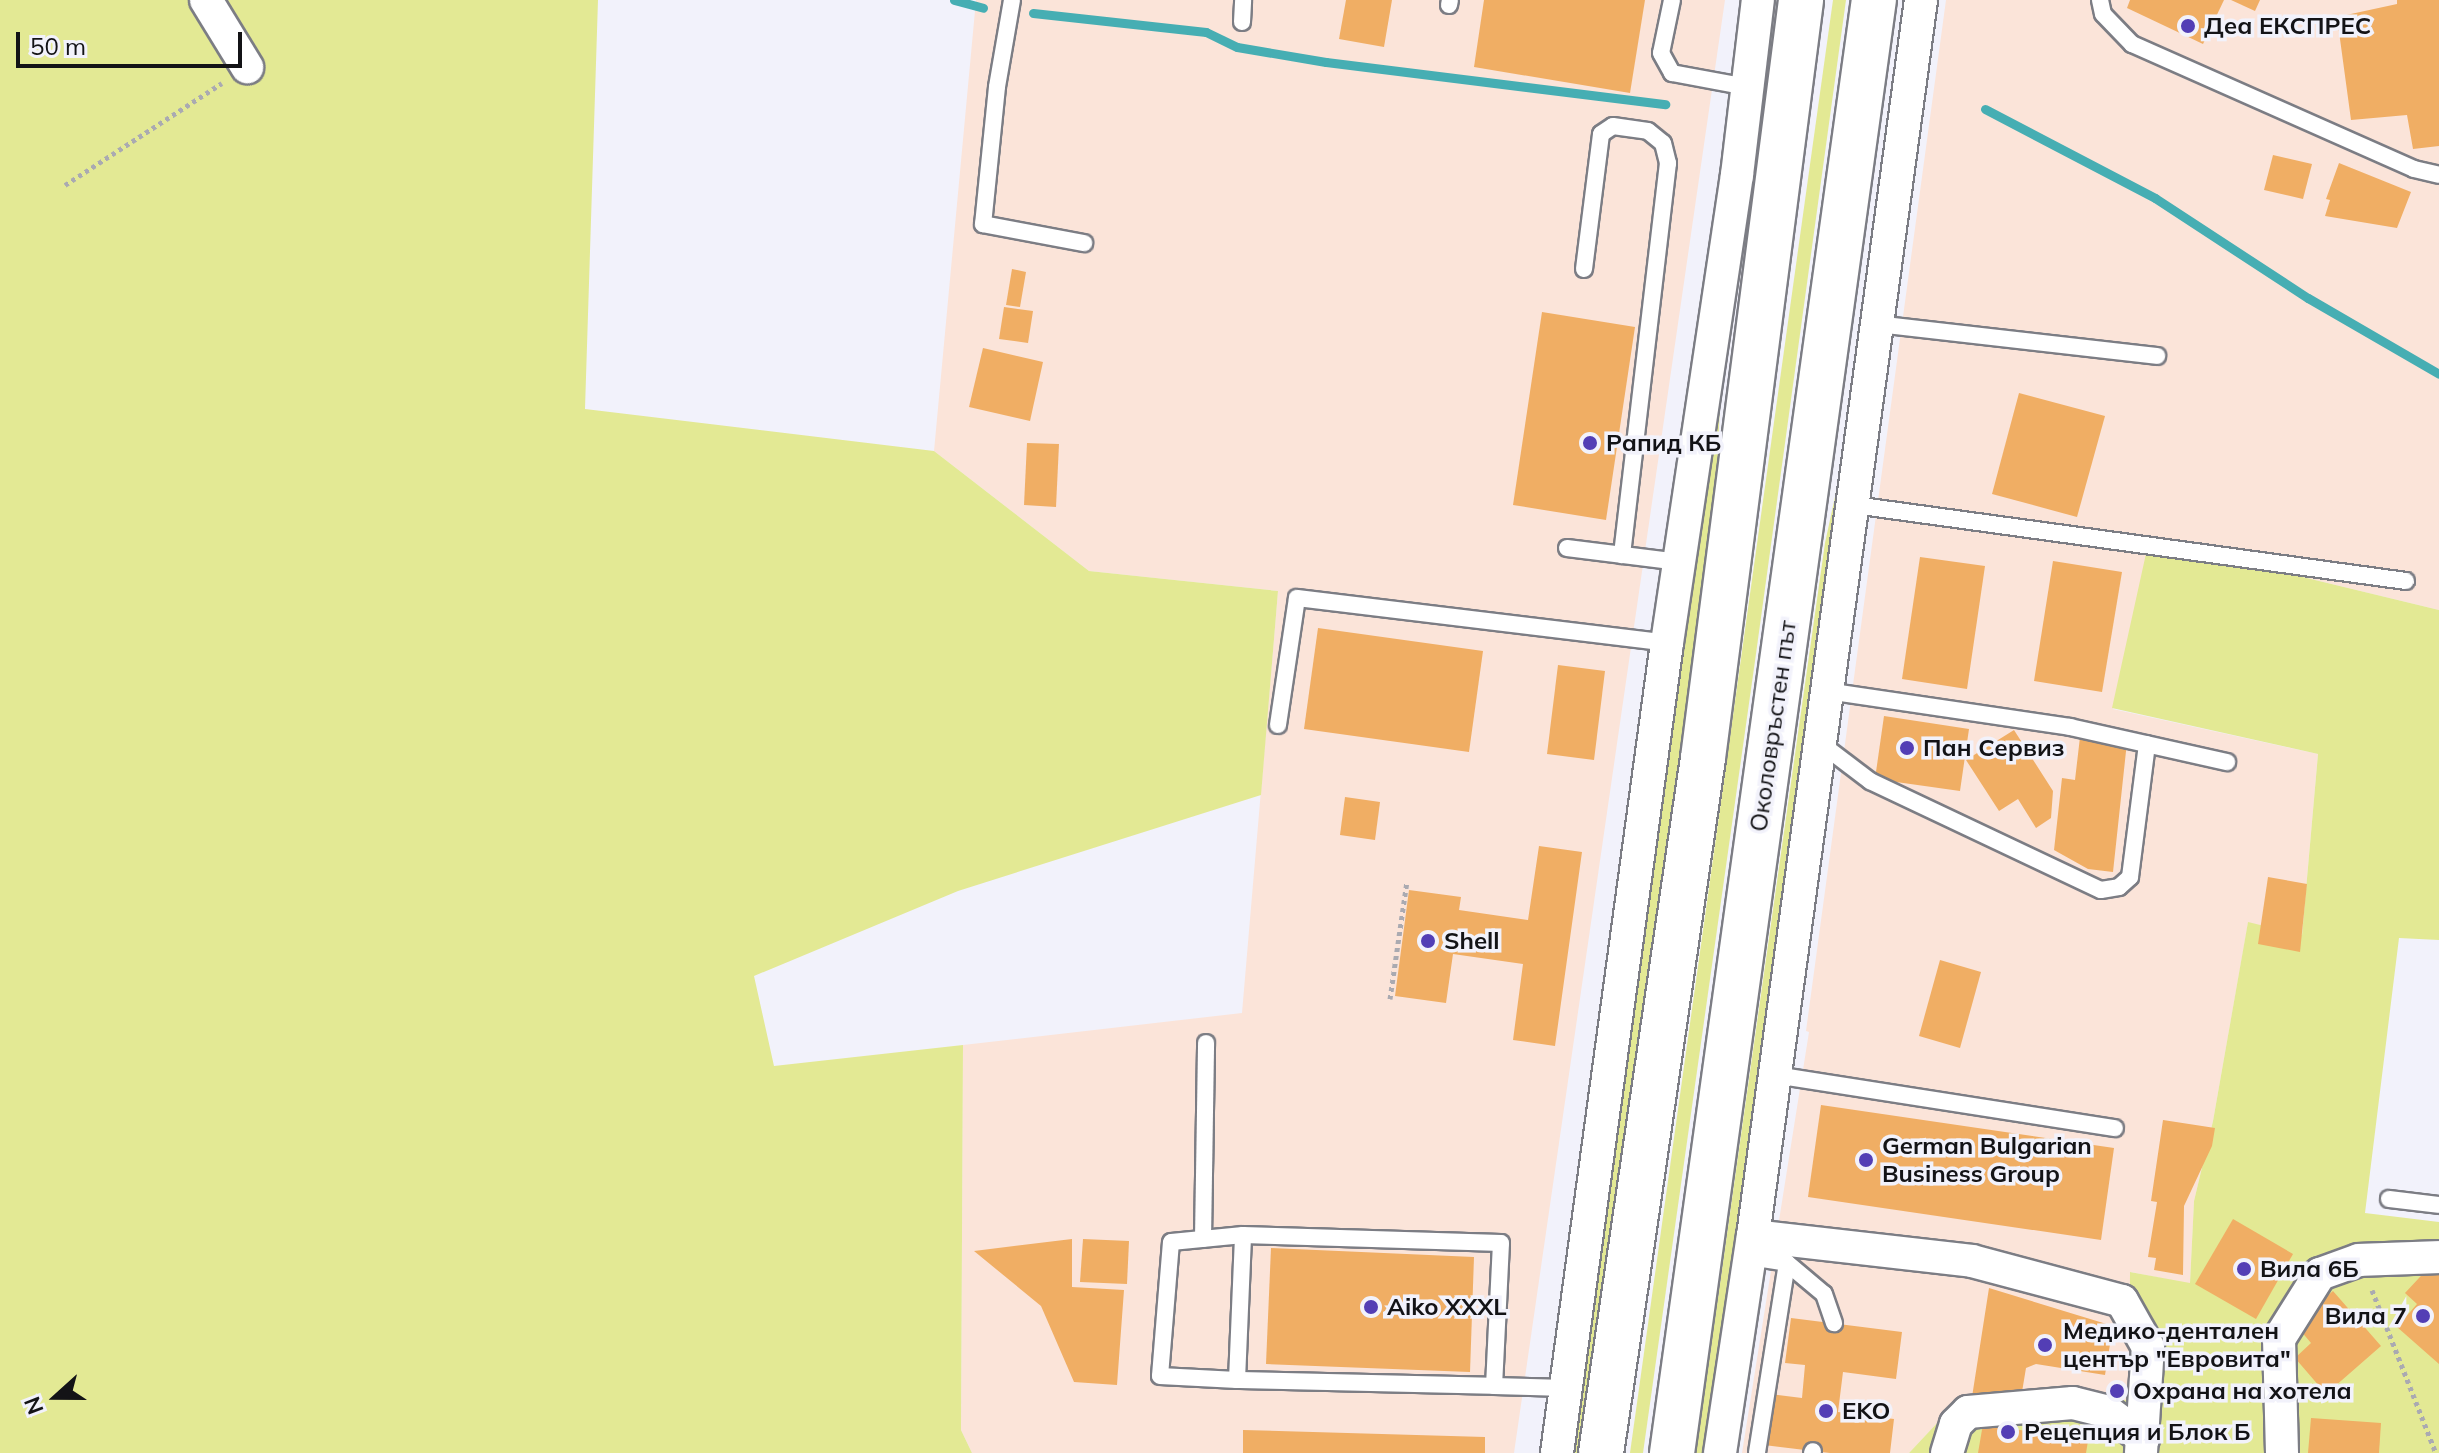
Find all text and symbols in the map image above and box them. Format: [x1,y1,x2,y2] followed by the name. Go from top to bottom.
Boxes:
[2204,12,2371,40] place label: Деа ЕКСПРЕС
[20,16,246,66] scale bar
[2179,17,2197,35] marker: Деа ЕКСПРЕС
[30,31,86,61] text: 50 m
[1606,429,1721,457] place label: Рапид КБ
[1581,434,1599,452] marker: Рапид КБ
[1744,619,1802,833] street label: Околовръстен път
[1923,734,2064,762] place label: Пан Сервиз
[1898,739,1916,757] marker: Пан Сервиз
[1444,927,1500,955] place label: Shell
[1419,932,1437,950] marker: Shell
[1882,1132,2092,1188] place label: German Bulgarian Business Group
[1857,1151,1875,1169] marker: German Bulgarian Business Group
[2260,1255,2359,1283] place label: Вила 6Б
[2235,1260,2253,1278] marker: Вила 6Б
[1387,1293,1507,1321] place label: Aiko XXXL
[1362,1298,1380,1316] marker: Aiko XXXL
[2325,1302,2407,1330] place label: Вила 7
[2414,1307,2432,1325] marker: Вила 7
[2063,1317,2291,1373] place label: Медико-дентален център "Евровита"
[2034,1334,2056,1356] marker: Медико-дентален център "Евровита"
[16,1357,96,1437] north arrow
[2133,1377,2352,1405] place label: Охрана на хотела
[2108,1382,2126,1400] marker: Охрана на хотела
[18,1393,50,1418] text: N
[1842,1397,1890,1425] place label: EKO
[1817,1402,1835,1420] marker: EKO
[2024,1418,2251,1446] place label: Рецепция и Блок Б
[1999,1423,2017,1441] marker: Рецепция и Блок Б

